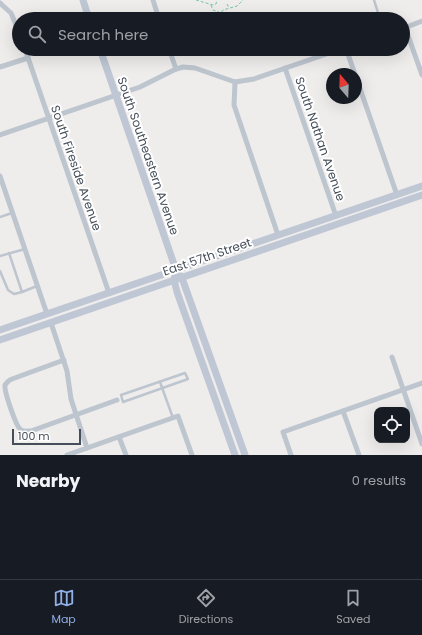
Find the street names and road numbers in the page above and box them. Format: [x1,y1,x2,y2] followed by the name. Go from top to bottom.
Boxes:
[291,74,350,203] street label: South Nathan Avenue
[113,75,184,237] street label: South Southeastern Avenue
[47,103,106,233] street label: South Fireside Avenue
[160,233,253,280] street label: East 57th Street

